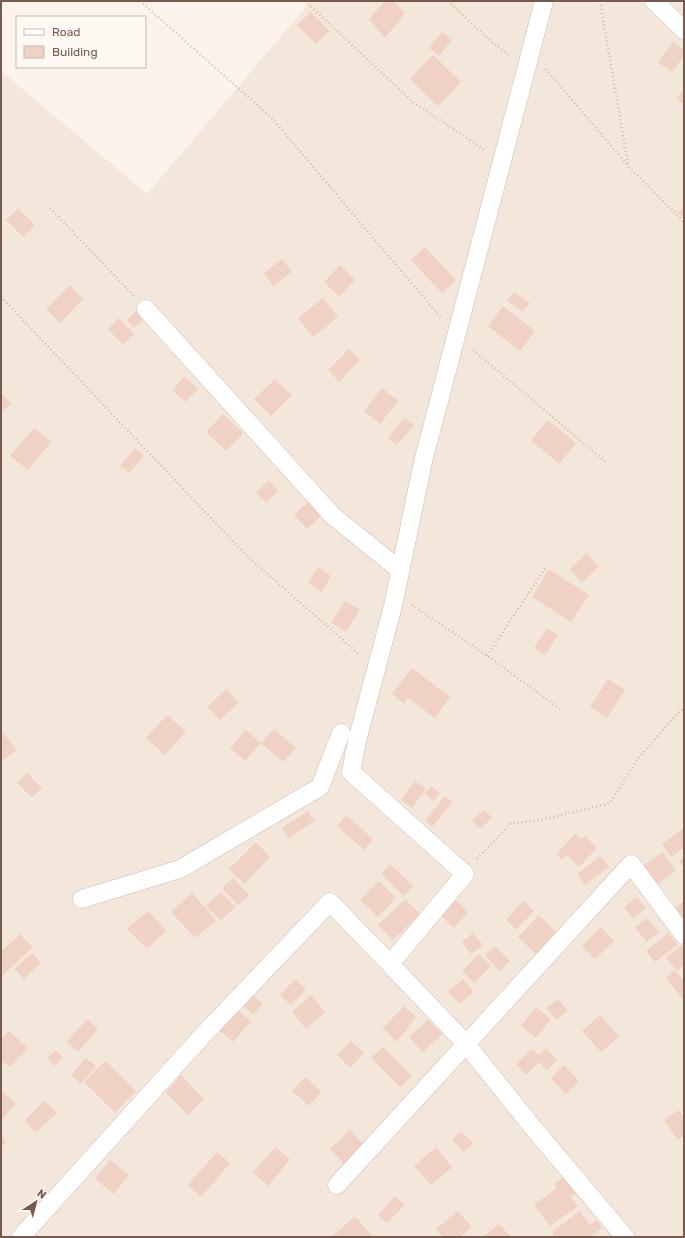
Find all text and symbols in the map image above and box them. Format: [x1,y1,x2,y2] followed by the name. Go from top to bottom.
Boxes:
[16,16,146,68] legend
[52,25,80,39] text: Road
[52,45,98,59] text: Building
[16,1182,56,1222] north arrow
[35,1187,49,1202] text: N

